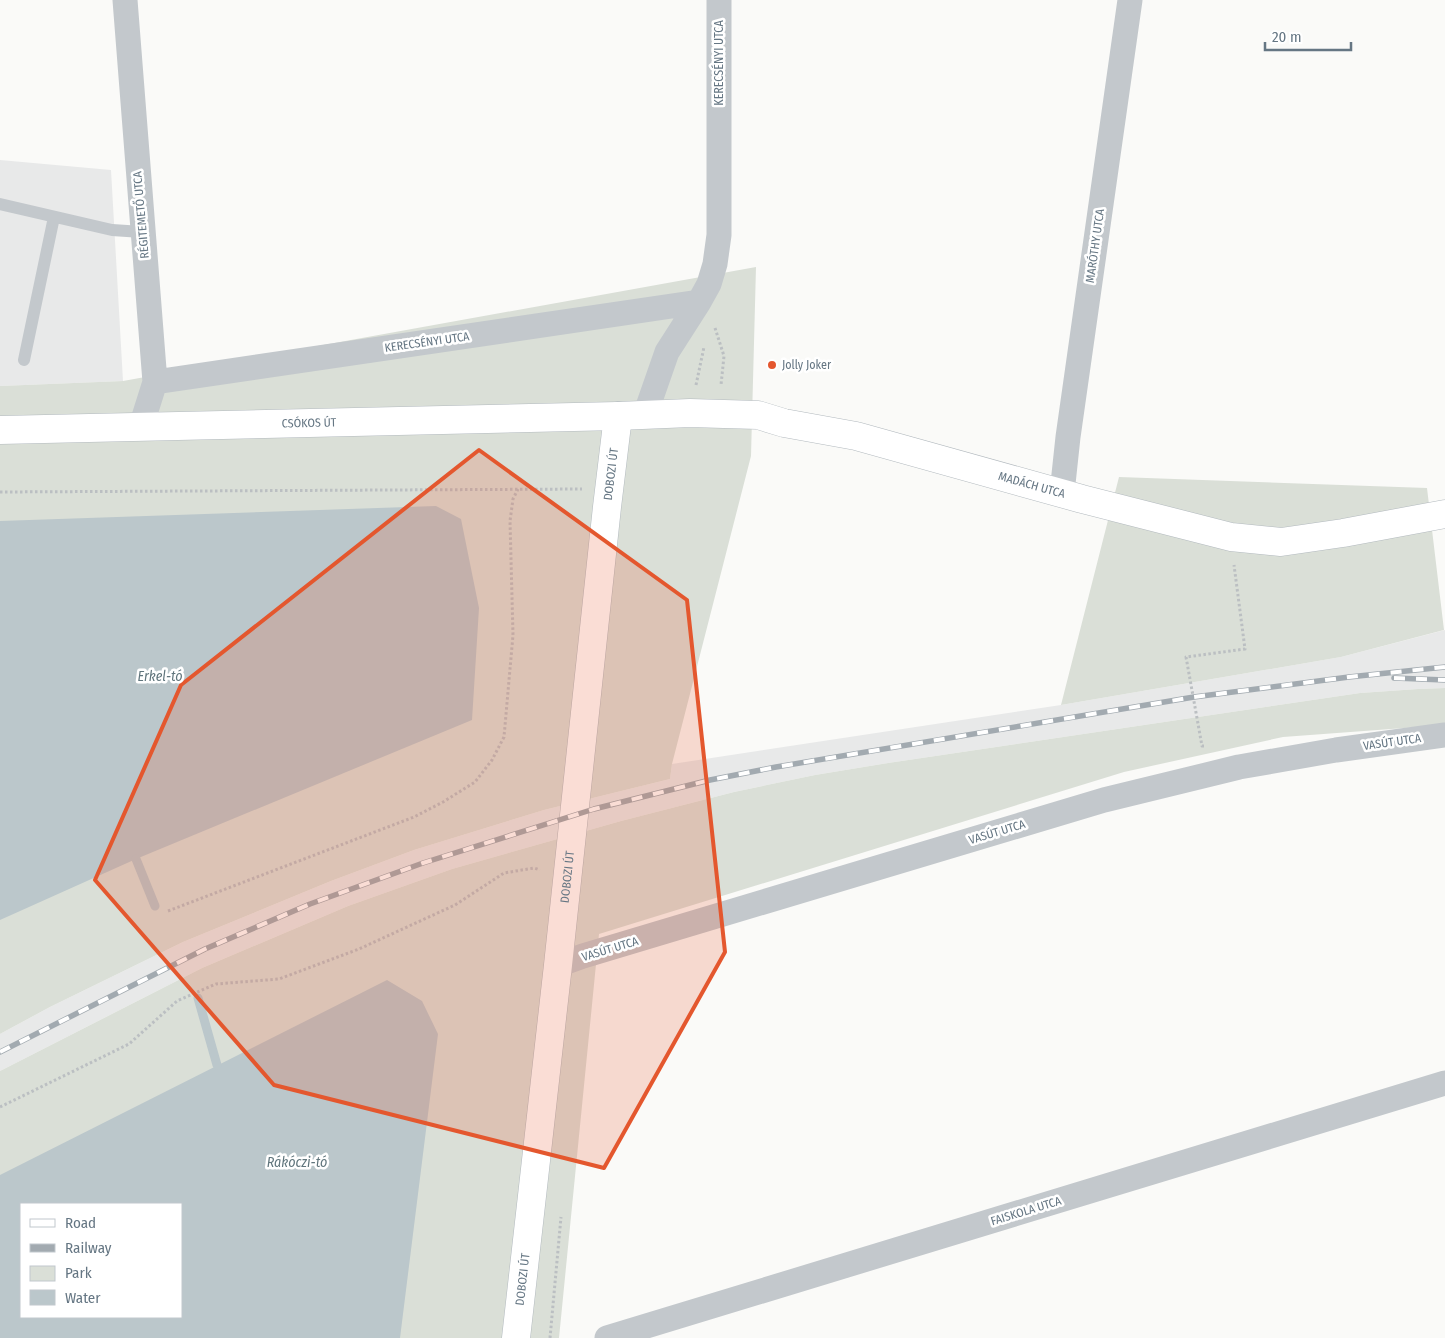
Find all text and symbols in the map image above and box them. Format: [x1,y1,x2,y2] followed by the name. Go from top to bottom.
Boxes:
[711,20,726,106] street label: KERECSÉNYI UTCA
[1265,20,1351,52] scale bar
[1272,28,1302,46] text: 20 m
[128,170,152,259] street label: RÉGITEMETŐ UTCA
[1082,207,1107,284] street label: MARÓTHY UTCA
[384,328,471,355] street label: KERECSÉNYI UTCA
[782,358,832,372] place label: Jolly Joker
[766,359,778,371] marker: Jolly Joker
[281,415,337,431] street label: CSÓKOS ÚT
[601,447,621,501] street label: DOBOZI ÚT
[997,469,1067,501] street label: MADÁCH UTCA
[137,668,183,685] water label: Erkel-tó
[1362,730,1422,753] street label: VASÚT UTCA
[967,816,1028,847] street label: VASÚT UTCA
[558,850,577,904] street label: DOBOZI ÚT
[580,933,641,964] street label: VASÚT UTCA
[267,1154,327,1171] water label: Rákóczi-tó
[989,1193,1064,1228] street label: FAISKOLA UTCA
[20,1203,182,1318] legend
[65,1214,96,1232] text: Road
[65,1239,112,1257] text: Railway
[513,1252,533,1306] street label: DOBOZI ÚT
[65,1264,92,1282] text: Park
[65,1289,101,1307] text: Water

